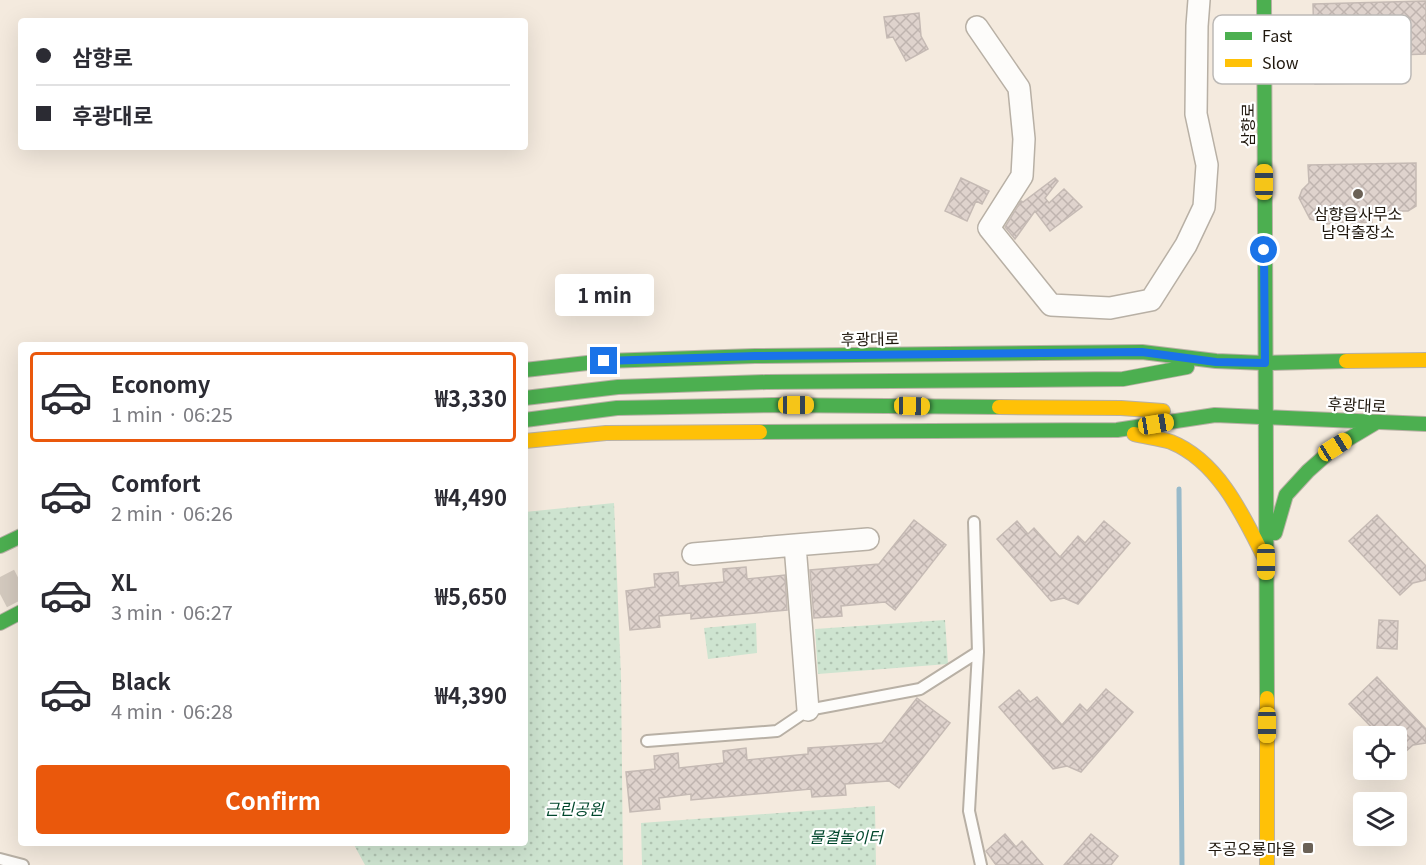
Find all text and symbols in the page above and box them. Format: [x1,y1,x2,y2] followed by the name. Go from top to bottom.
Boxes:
[1213,15,1411,84] legend
[1262,23,1292,47] text: Fast
[72,40,133,72] text: 삼향로
[1262,50,1299,74] text: Slow
[72,98,153,130] text: 후광대로
[1235,103,1259,147] street label: 삼향로
[1255,164,1273,200] car
[1351,187,1365,201] marker: 삼향읍사무소 남악출장소
[1314,201,1402,243] place label: 삼향읍사무소 남악출장소
[1250,236,1277,263] route start
[554,274,654,316] callout: 1 min
[577,280,632,309] text: 1 min
[840,325,900,351] street label: 후광대로
[590,347,617,374] route end
[111,367,210,399] text: Economy
[39,370,93,424] icon: car
[435,381,507,413] text: ₩3,330
[1327,390,1387,418] street label: 후광대로
[778,396,814,414] car
[894,397,930,415] car
[111,399,233,428] text: 1 min · 06:25
[1137,412,1175,436] car
[1315,430,1355,464] car
[111,466,201,498] text: Comfort
[39,469,93,523] icon: car
[435,480,507,512] text: ₩4,490
[111,498,233,527] text: 2 min · 06:26
[1257,544,1275,580] car
[111,565,138,597] text: XL
[39,568,93,622] icon: car
[435,579,507,611] text: ₩5,650
[111,597,233,626] text: 3 min · 06:27
[111,664,171,696] text: Black
[39,667,93,721] icon: car
[435,678,507,710] text: ₩4,390
[111,696,233,725] text: 4 min · 06:28
[1258,707,1276,743] car
[1353,726,1407,846] map controls
[1353,726,1407,780] button: locate
[36,765,510,834] button: Confirm
[1353,792,1407,846] button: layers
[545,796,605,820] park label: 근린공원
[809,824,885,848] park label: 물결놀이터
[1208,836,1296,860] place label: 주공오룡마을
[1301,841,1315,855] marker: 주공오룡마을

